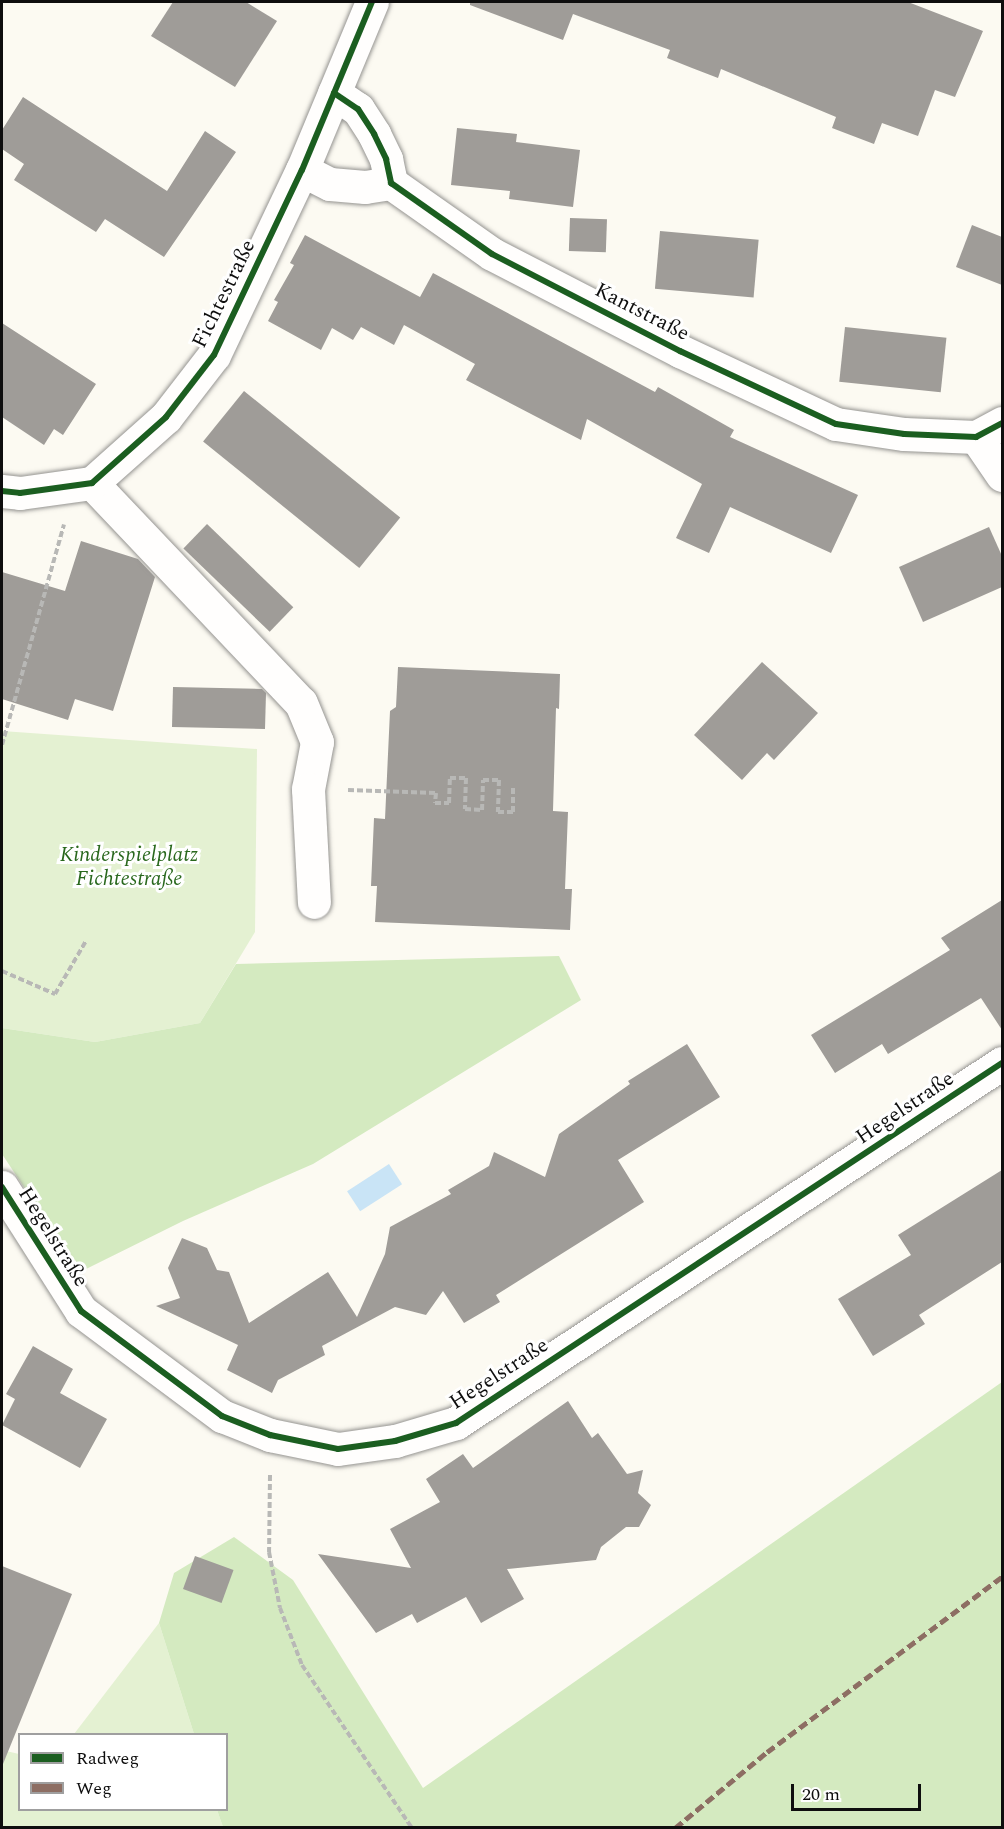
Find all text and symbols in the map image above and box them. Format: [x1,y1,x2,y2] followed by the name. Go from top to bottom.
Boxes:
[187,236,261,352] street label: Fichtestraße
[591,277,693,347] street label: Kantstraße
[60,842,198,892] park label: Kinderspielplatz Fichtestraße
[851,1066,959,1150] street label: Hegelstraße
[12,1182,94,1292] street label: Hegelstraße
[445,1333,553,1415] street label: Hegelstraße
[18,1733,228,1811] legend
[76,1745,139,1772] text: Radweg
[794,1772,924,1810] scale bar
[76,1775,112,1802] text: Weg
[802,1781,840,1808] text: 20 m

